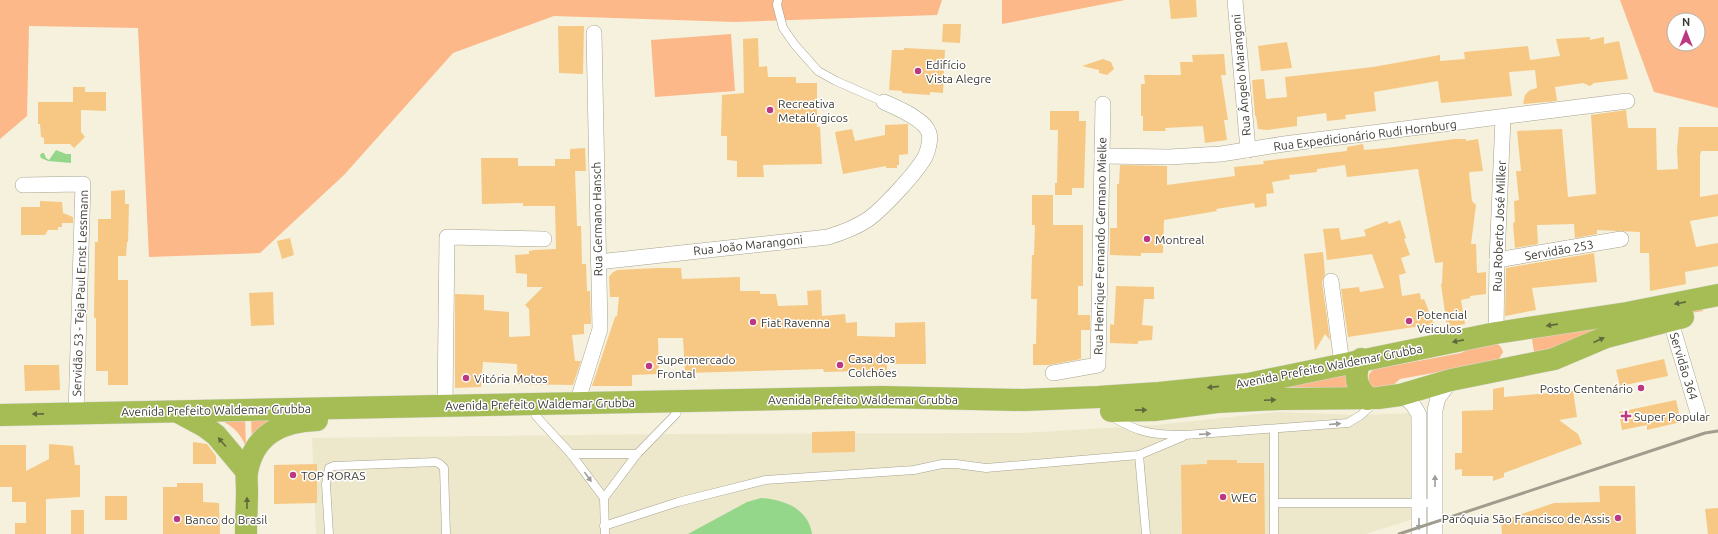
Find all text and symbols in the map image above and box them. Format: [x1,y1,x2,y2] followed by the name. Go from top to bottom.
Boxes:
[1666,12,1706,52] north arrow
[1229,14,1253,136] street label: Rua Ângelo Marangoni
[1682,16,1690,28] text: N
[926,58,991,85] place label: Edifício Vista Alegre
[913,66,923,76] marker: Edifício Vista Alegre
[778,97,848,124] place label: Recreativa Metalúrgicos
[765,105,775,115] marker: Recreativa Metalúrgicos
[1273,117,1457,153] street label: Rua Expedicionário Rudi Hornburg
[1092,137,1108,355] street label: Rua Henrique Fernando Germano Mielke
[1490,160,1508,292] street label: Rua Roberto José Milker
[590,162,604,276] street label: Rua Germano Hansch
[70,190,90,396] street label: Servidão 53 - Teja Paul Ernst Lessmann
[693,233,803,257] street label: Rua João Marangoni
[1155,233,1205,246] place label: Montreal
[1142,234,1152,244] marker: Montreal
[1524,238,1594,262] street label: Servidão 253
[1674,300,1686,306] one-way arrow
[1417,308,1467,335] place label: Potencial Veiculos
[761,316,830,329] place label: Fiat Ravenna
[1404,316,1414,326] marker: Potencial Veiculos
[748,317,758,327] marker: Fiat Ravenna
[1546,322,1558,328] one-way arrow
[1668,331,1700,401] street label: Servidão 364
[1593,337,1605,343] one-way arrow
[1452,338,1464,344] one-way arrow
[1235,342,1423,390] street label: Avenida Prefeito Waldemar Grubba
[848,352,897,379] place label: Casa dos Colchões
[657,353,736,380] place label: Supermercado Frontal
[835,360,845,370] marker: Casa dos Colchões
[644,361,654,371] marker: Supermercado Frontal
[474,372,547,385] place label: Vitória Motos
[461,373,471,383] marker: Vitória Motos
[1540,382,1633,395] place label: Posto Centenário
[1636,383,1646,393] marker: Posto Centenário
[1207,384,1219,391] one-way arrow
[768,393,958,406] street label: Avenida Prefeito Waldemar Grubba
[445,396,635,412] street label: Avenida Prefeito Waldemar Grubba
[1264,396,1276,403] one-way arrow
[121,402,311,418] street label: Avenida Prefeito Waldemar Grubba
[1135,407,1148,413] one-way arrow
[1634,410,1710,423] place label: Super Popular
[31,411,44,417] one-way arrow
[1621,411,1631,421] marker: Super Popular
[1329,421,1341,427] one-way arrow
[1199,430,1211,437] one-way arrow
[218,437,227,446] one-way arrow
[301,469,366,482] place label: TOP RORAS
[288,470,298,480] marker: TOP RORAS
[584,472,592,482] one-way arrow
[1432,474,1438,487] one-way arrow
[1231,491,1257,504] place label: WEG
[1218,492,1228,502] marker: WEG
[244,496,250,509] one-way arrow
[1442,512,1610,525] place label: Paróquia São Francisco de Assis
[185,513,267,526] place label: Banco do Brasil
[1613,513,1623,523] marker: Paróquia São Francisco de Assis
[172,514,182,524] marker: Banco do Brasil
[1416,518,1422,531] one-way arrow

